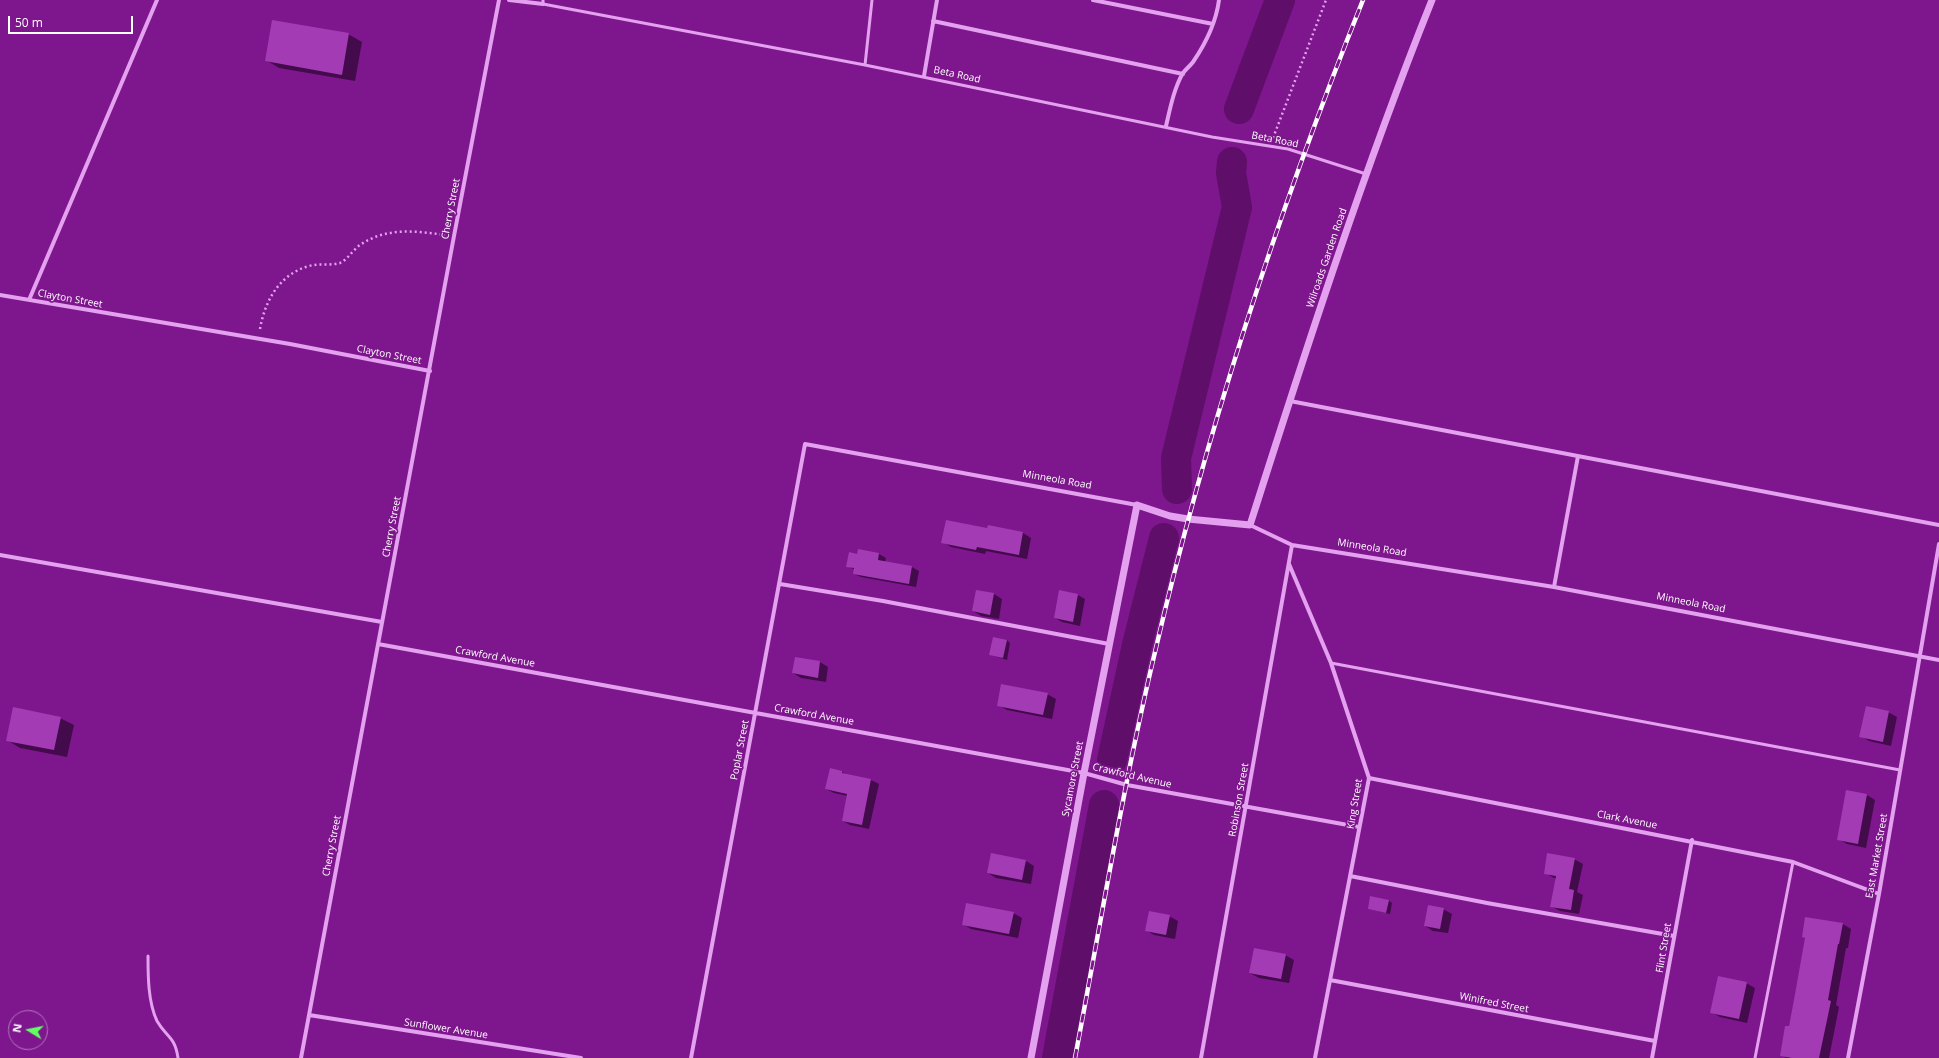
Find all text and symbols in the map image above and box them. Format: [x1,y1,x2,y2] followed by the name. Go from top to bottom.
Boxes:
[10,8,135,34] scale bar
[15,14,43,31] text: 50 m
[932,64,982,86] street label: Beta Road
[1250,130,1300,150] street label: Beta Road
[439,178,463,240] street label: Cherry Street
[1304,207,1350,309] street label: Wilroads Garden Road
[37,287,103,311] street label: Clayton Street
[356,343,422,367] street label: Clayton Street
[1022,468,1092,492] street label: Minneola Road
[380,496,404,558] street label: Cherry Street
[1337,537,1407,559] street label: Minneola Road
[1656,590,1726,616] street label: Minneola Road
[454,644,536,670] street label: Crawford Avenue
[773,702,855,728] street label: Crawford Avenue
[728,719,752,781] street label: Poplar Street
[1060,740,1086,818] street label: Sycamore Street
[1091,761,1173,791] street label: Crawford Avenue
[1227,762,1251,838] street label: Robinson Street
[1345,778,1365,830] street label: King Street
[1596,808,1658,832] street label: Clark Avenue
[1864,813,1890,899] street label: East Market Street
[320,815,344,877] street label: Cherry Street
[1654,922,1674,974] street label: Flint Street
[1458,990,1530,1016] street label: Winifred Street
[8,1010,48,1050] north arrow
[403,1016,489,1042] street label: Sunflower Avenue
[9,1022,25,1034] text: N

